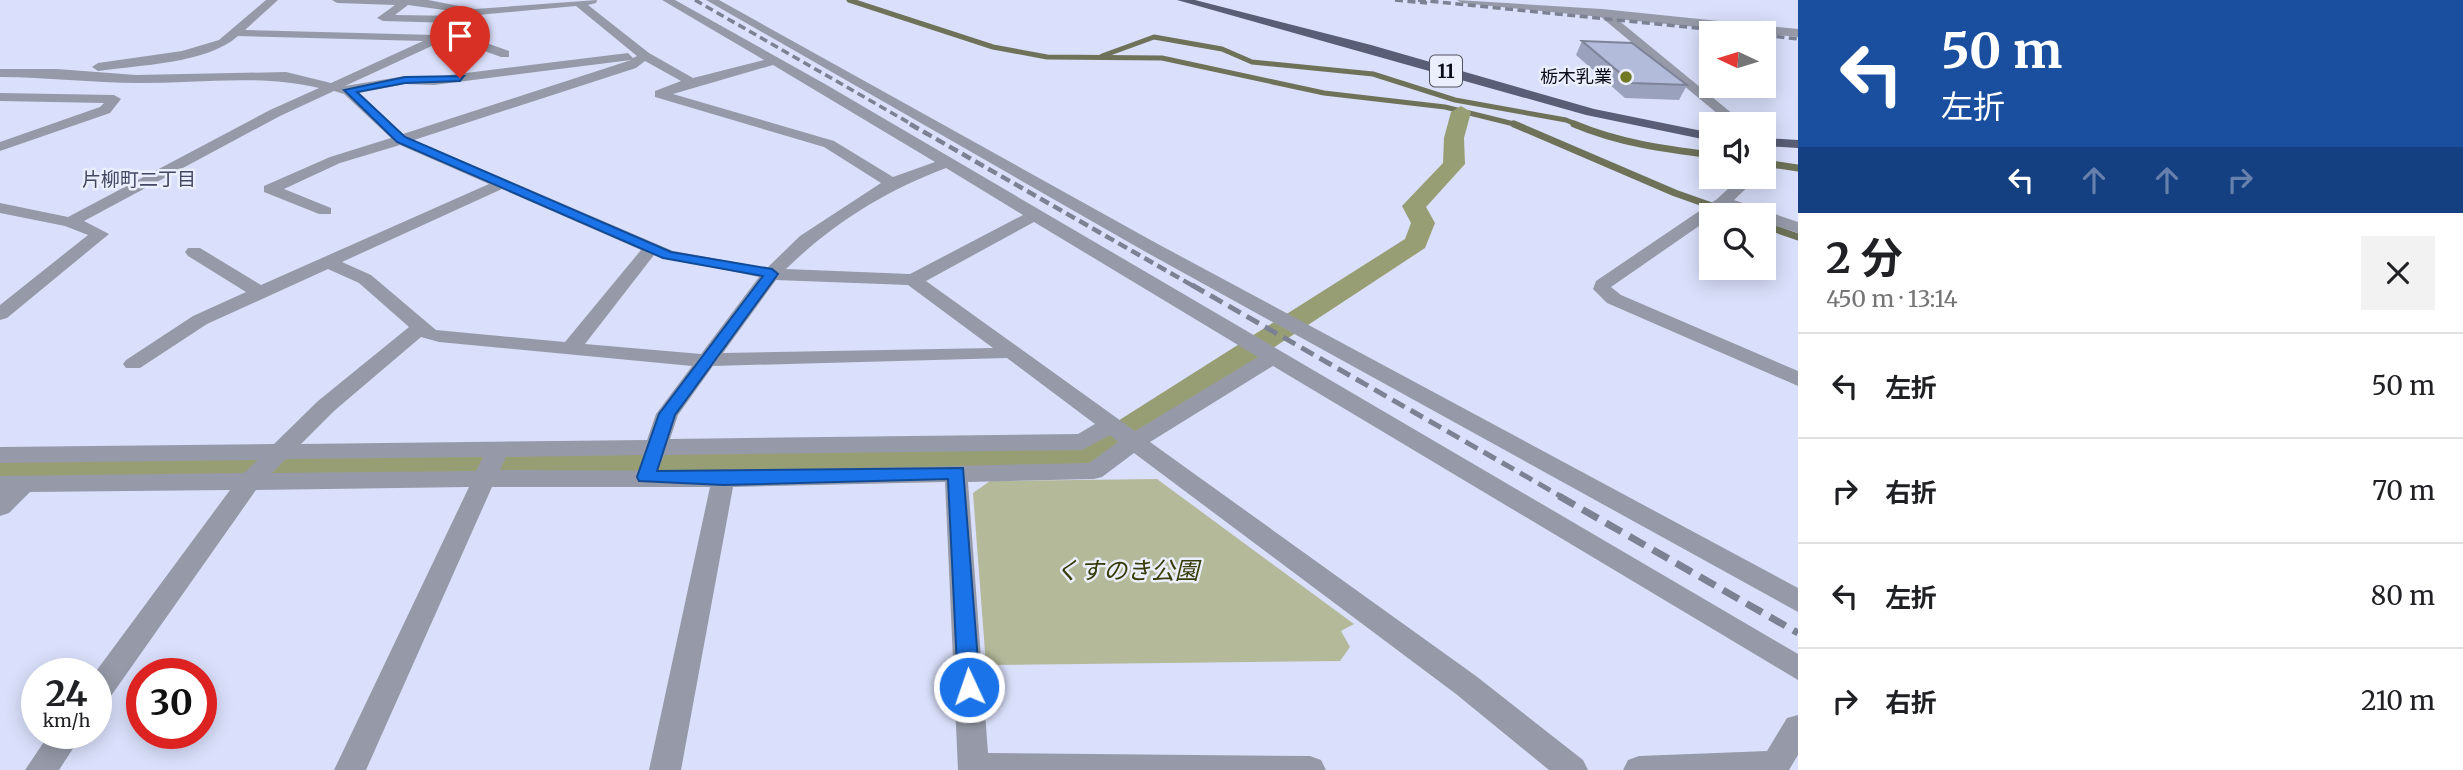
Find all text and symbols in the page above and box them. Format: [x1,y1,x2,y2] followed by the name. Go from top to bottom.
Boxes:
[430,6,490,78] pin
[441,17,479,55] icon: arrive
[1941,20,2062,81] text: 50 m
[1699,21,1776,98] north arrow
[1699,21,1776,280] map controls
[1826,28,1917,119] icon: left
[1430,55,1462,86] road number: 11
[1540,65,1612,88] place label: 栃木乳業
[1618,69,1634,85] marker: 栃木乳業
[1941,87,2005,127] text: 左折
[1699,112,1776,189] button: sound
[2002,161,2040,199] icon: left
[2075,161,2113,199] icon: ahead
[2148,161,2186,199] icon: ahead
[2221,161,2259,199] icon: right
[82,167,196,191] district label: 片柳町二丁目
[1699,203,1776,280] button: search
[1826,232,1903,284] text: 2 分
[2361,236,2435,310] button: close
[1826,284,1958,313] text: 450 m · 13:14
[1826,367,1864,405] icon: left
[2371,369,2435,402] text: 50 m
[1885,371,1937,404] text: 左折
[1826,472,1864,510] icon: right
[2372,474,2435,507] text: 70 m
[1885,476,1937,509] text: 右折
[1055,555,1202,586] park label: くすのき公園
[1826,577,1864,615] icon: left
[2371,579,2435,612] text: 80 m
[1885,581,1937,614] text: 左折
[932,650,1006,724] position arrow
[126,658,217,749] speed limit sign: 30
[45,672,88,716] text: 24
[1826,682,1864,720] icon: right
[2361,684,2435,717] text: 210 m
[1885,686,1937,719] text: 右折
[43,709,90,732] text: km/h

